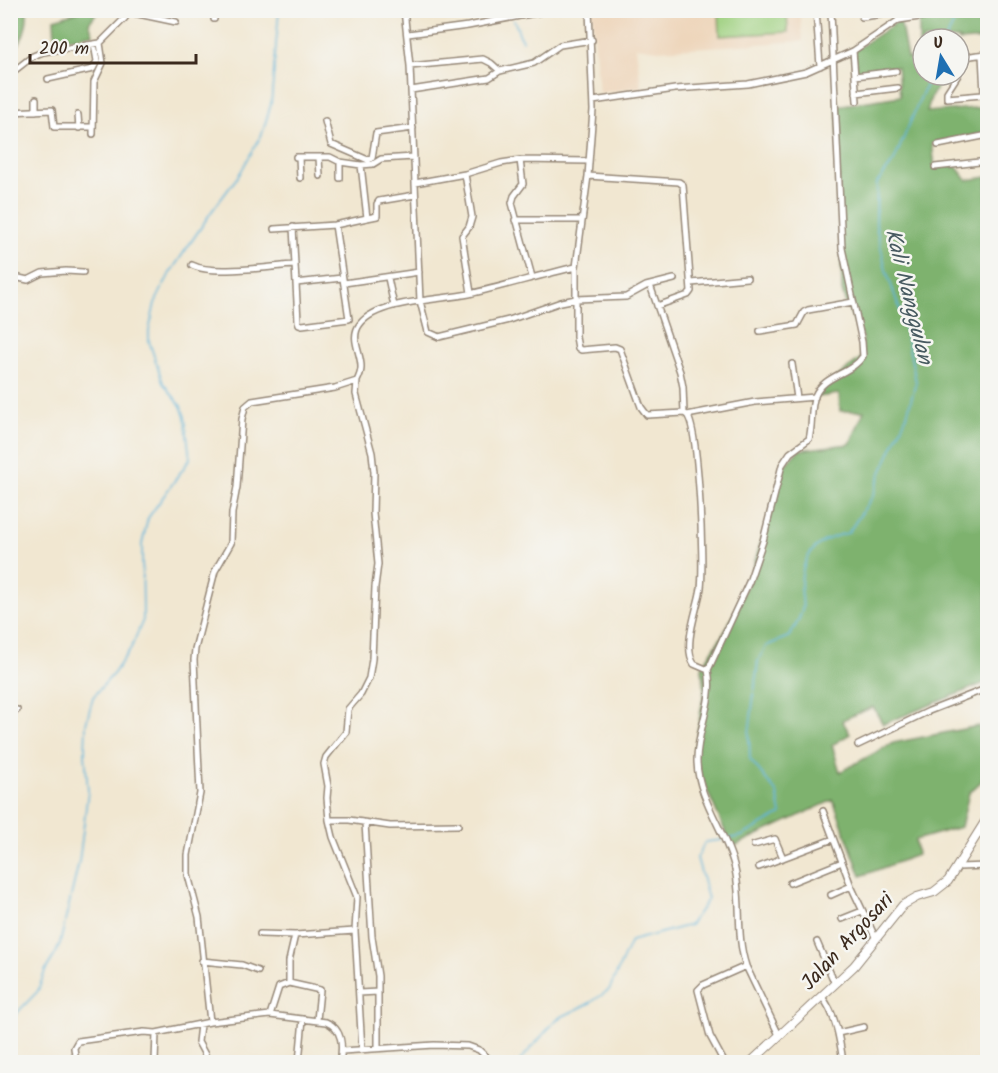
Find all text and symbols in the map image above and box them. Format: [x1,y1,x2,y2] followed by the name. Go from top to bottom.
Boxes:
[30,27,196,65] scale bar
[911,27,971,87] north arrow
[931,30,946,57] text: U
[39,35,89,64] text: 200 m
[874,225,942,370] water label: Kali Nanggulan
[794,885,903,999] street label: Jalan Argosari

